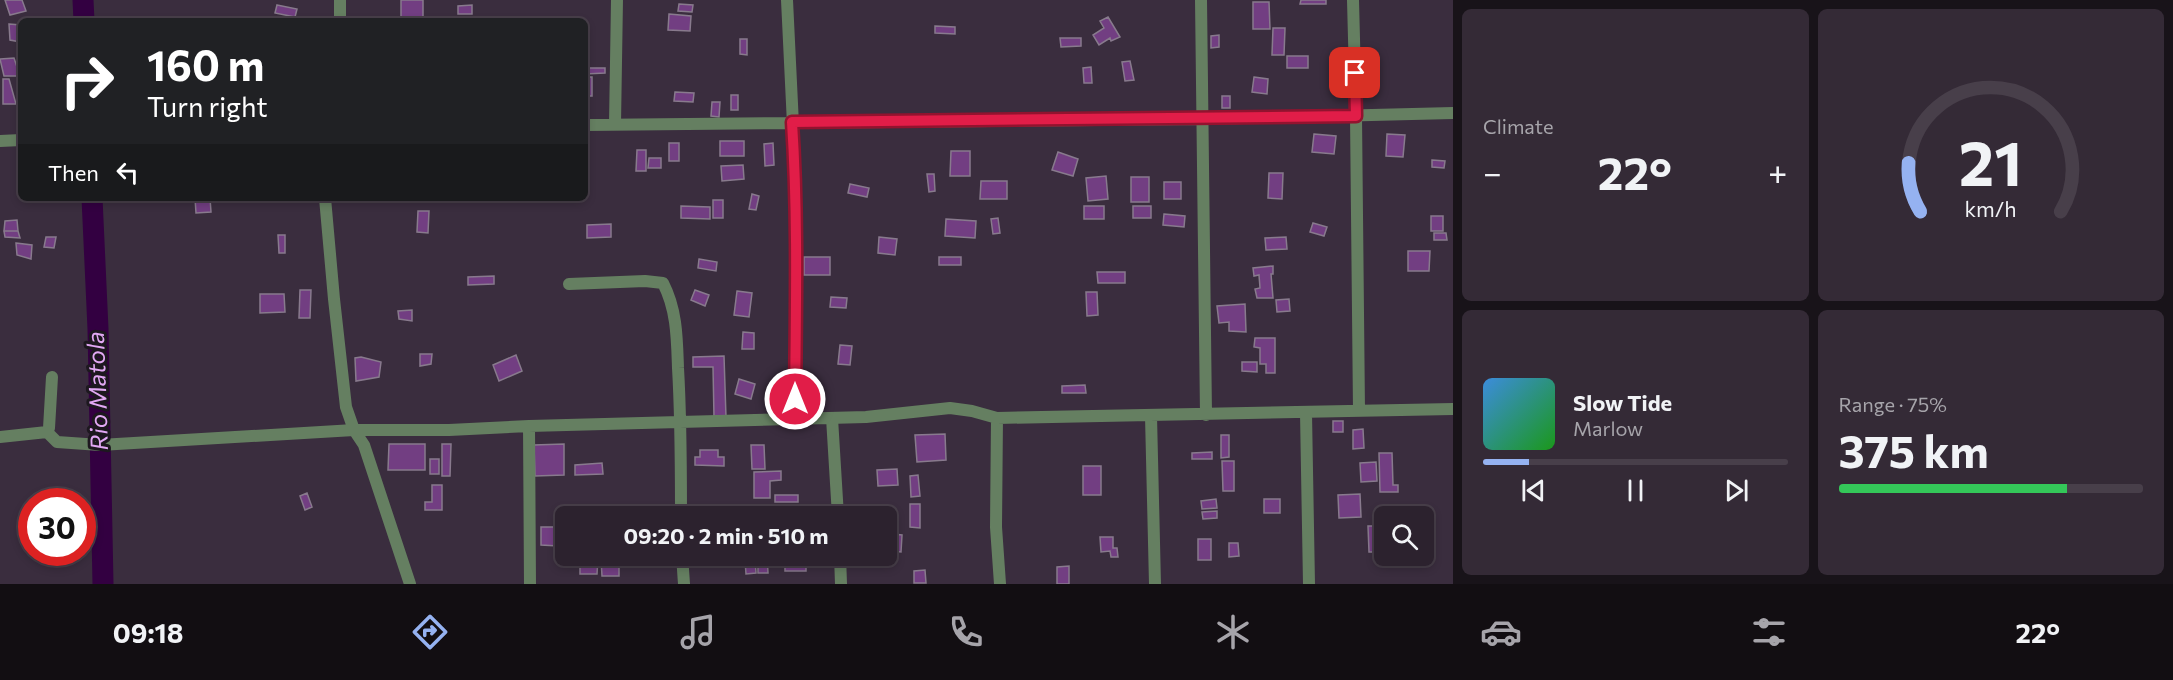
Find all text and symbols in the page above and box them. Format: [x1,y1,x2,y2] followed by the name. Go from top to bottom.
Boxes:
[147,38,265,90] text: 160 m
[48,42,126,120] icon: right
[1329,47,1380,98] pin
[1338,56,1371,89] icon: arrive
[147,90,267,123] text: Turn right
[1483,114,1553,138] text: Climate
[1959,123,2023,199] text: 21
[1598,144,1672,199] text: 22°
[1483,151,1502,192] text: −
[1768,151,1787,192] text: +
[111,156,144,189] icon: left
[48,159,99,186] text: Then
[1965,195,2017,221] text: km/h
[80,331,113,451] water label: Rio Matola
[763,367,827,431] position arrow
[1573,389,1672,416] text: Slow Tide
[1839,392,1947,416] text: Range · 75%
[1573,416,1643,440] text: Marlow
[1839,422,1989,477] text: 375 km
[1517,474,1550,507] icon: previous
[1619,474,1652,507] icon: pause
[1720,474,1753,507] icon: next
[18,488,96,566] speed limit sign: 30
[1374,506,1434,566] map controls
[1374,506,1434,566] button: search
[623,522,829,549] text: 09:20 · 2 min · 510 m
[409,611,451,653] icon: directions
[677,611,719,653] icon: music
[945,611,987,653] icon: phone
[1212,611,1254,653] icon: climate
[1480,611,1522,653] icon: car
[1748,611,1790,653] icon: filters
[113,616,184,649] text: 09:18
[2016,616,2060,649] text: 22°

